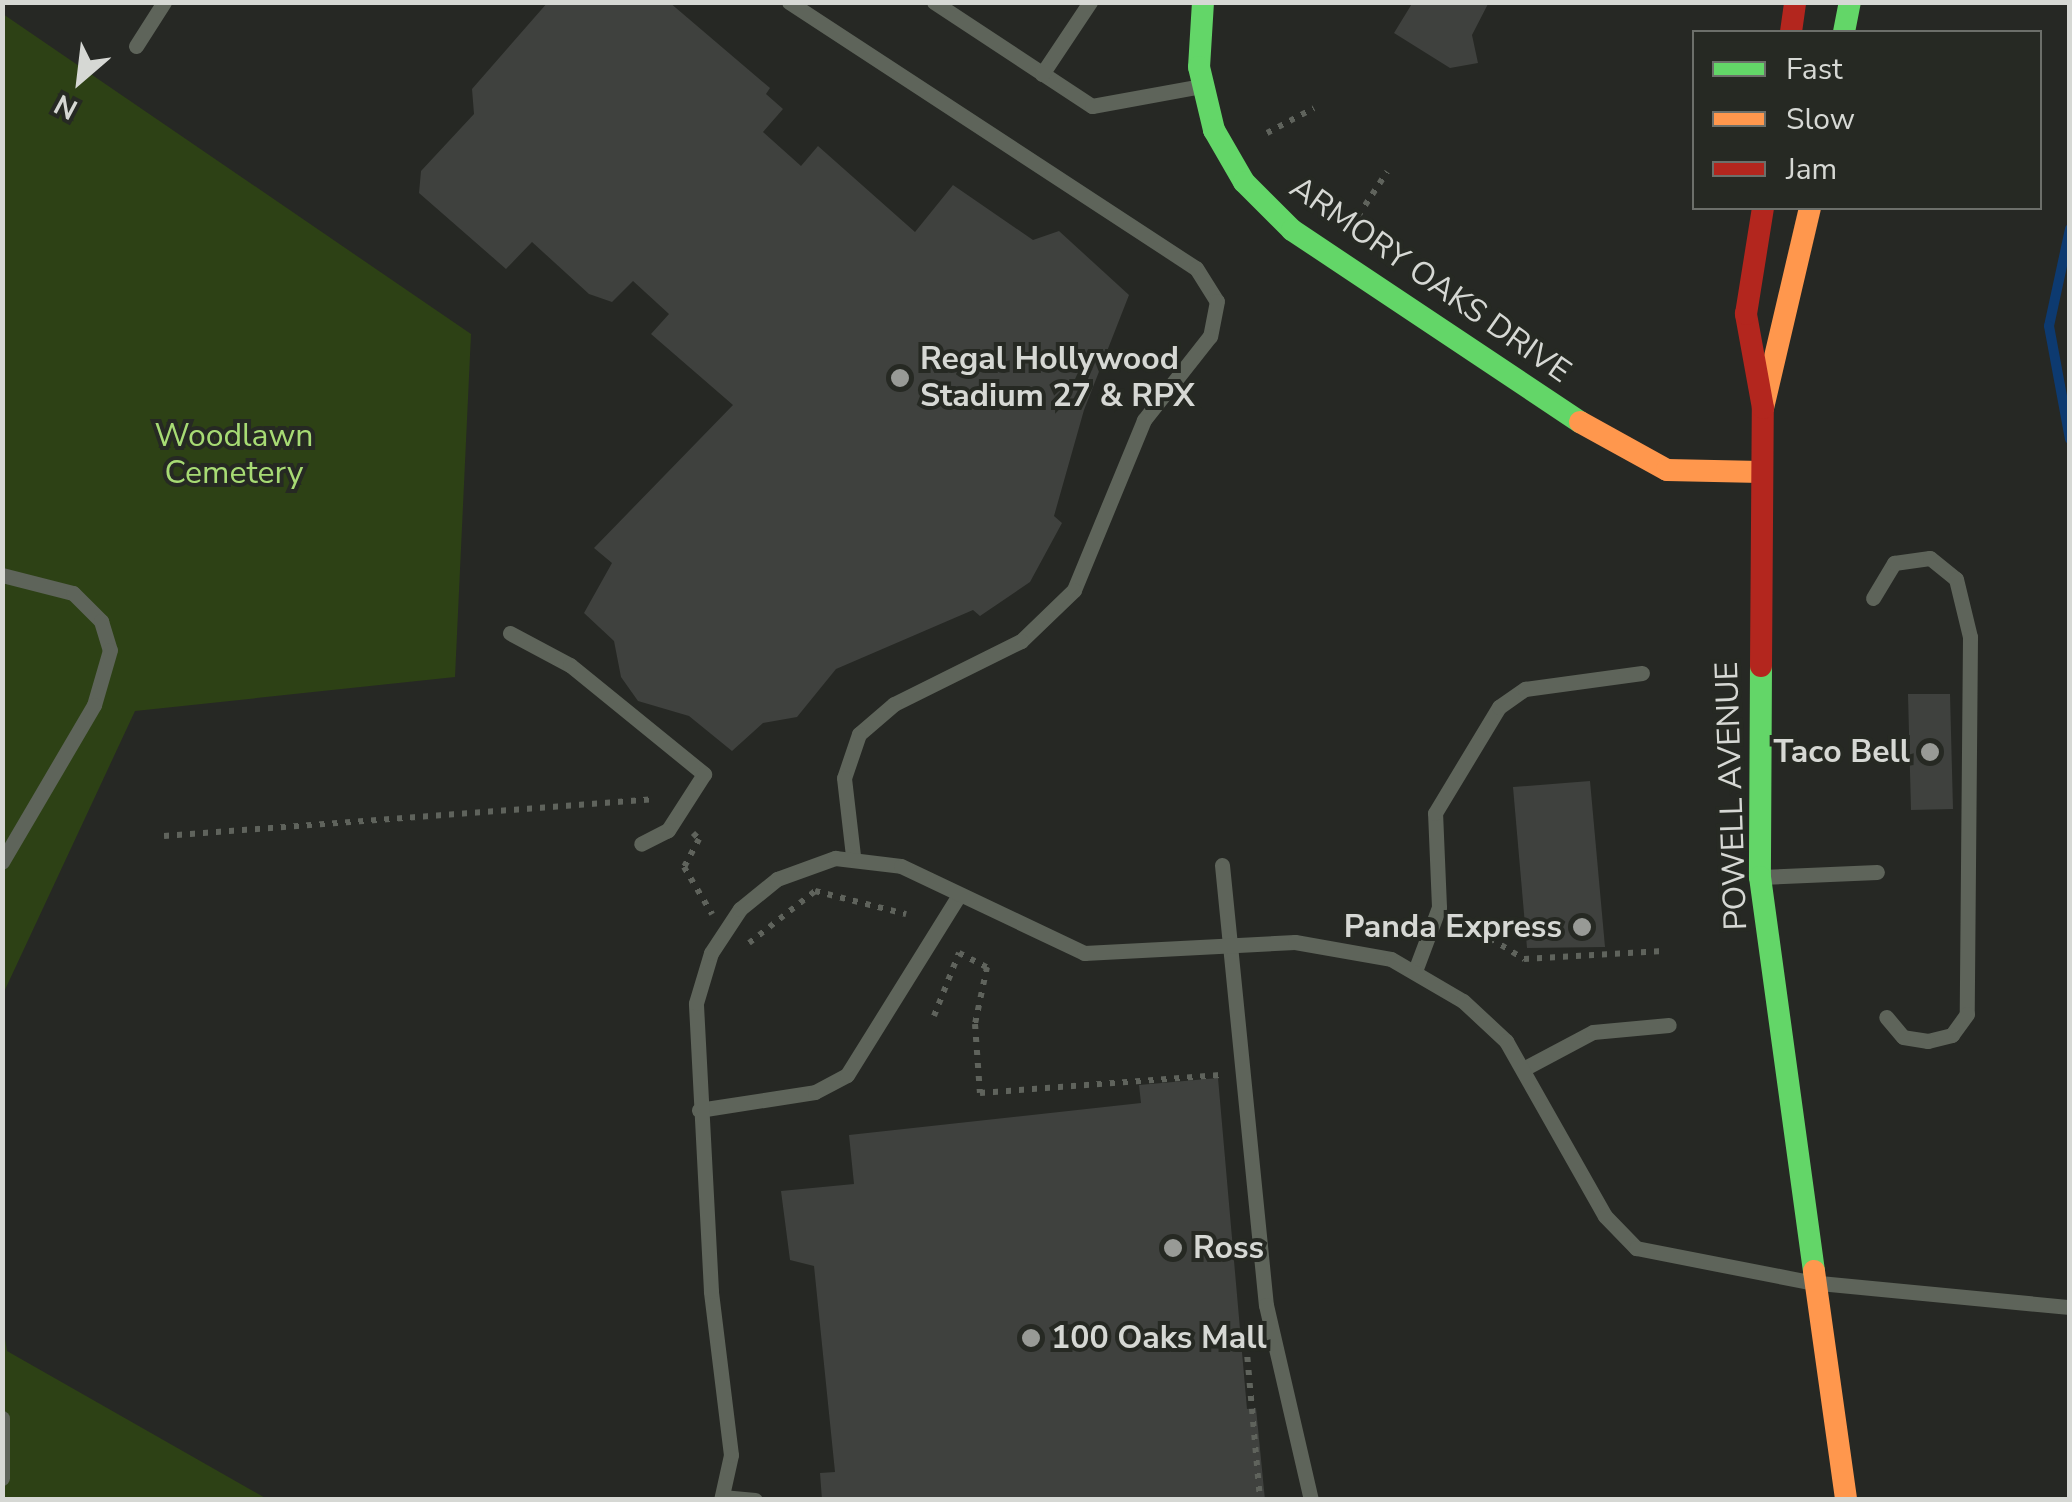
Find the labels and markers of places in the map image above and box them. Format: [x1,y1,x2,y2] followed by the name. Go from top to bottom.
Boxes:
[920,341,1195,416] place label: Regal Hollywood Stadium 27 & RPX
[889,367,911,389] marker: Regal Hollywood Stadium 27 & RPX
[1773,733,1910,771] place label: Taco Bell
[1919,741,1941,763] marker: Taco Bell
[1344,908,1562,946] place label: Panda Express
[1571,916,1593,938] marker: Panda Express
[1193,1229,1264,1267] place label: Ross
[1162,1237,1184,1259] marker: Ross
[1051,1319,1267,1357] place label: 100 Oaks Mall
[1020,1327,1042,1349] marker: 100 Oaks Mall

